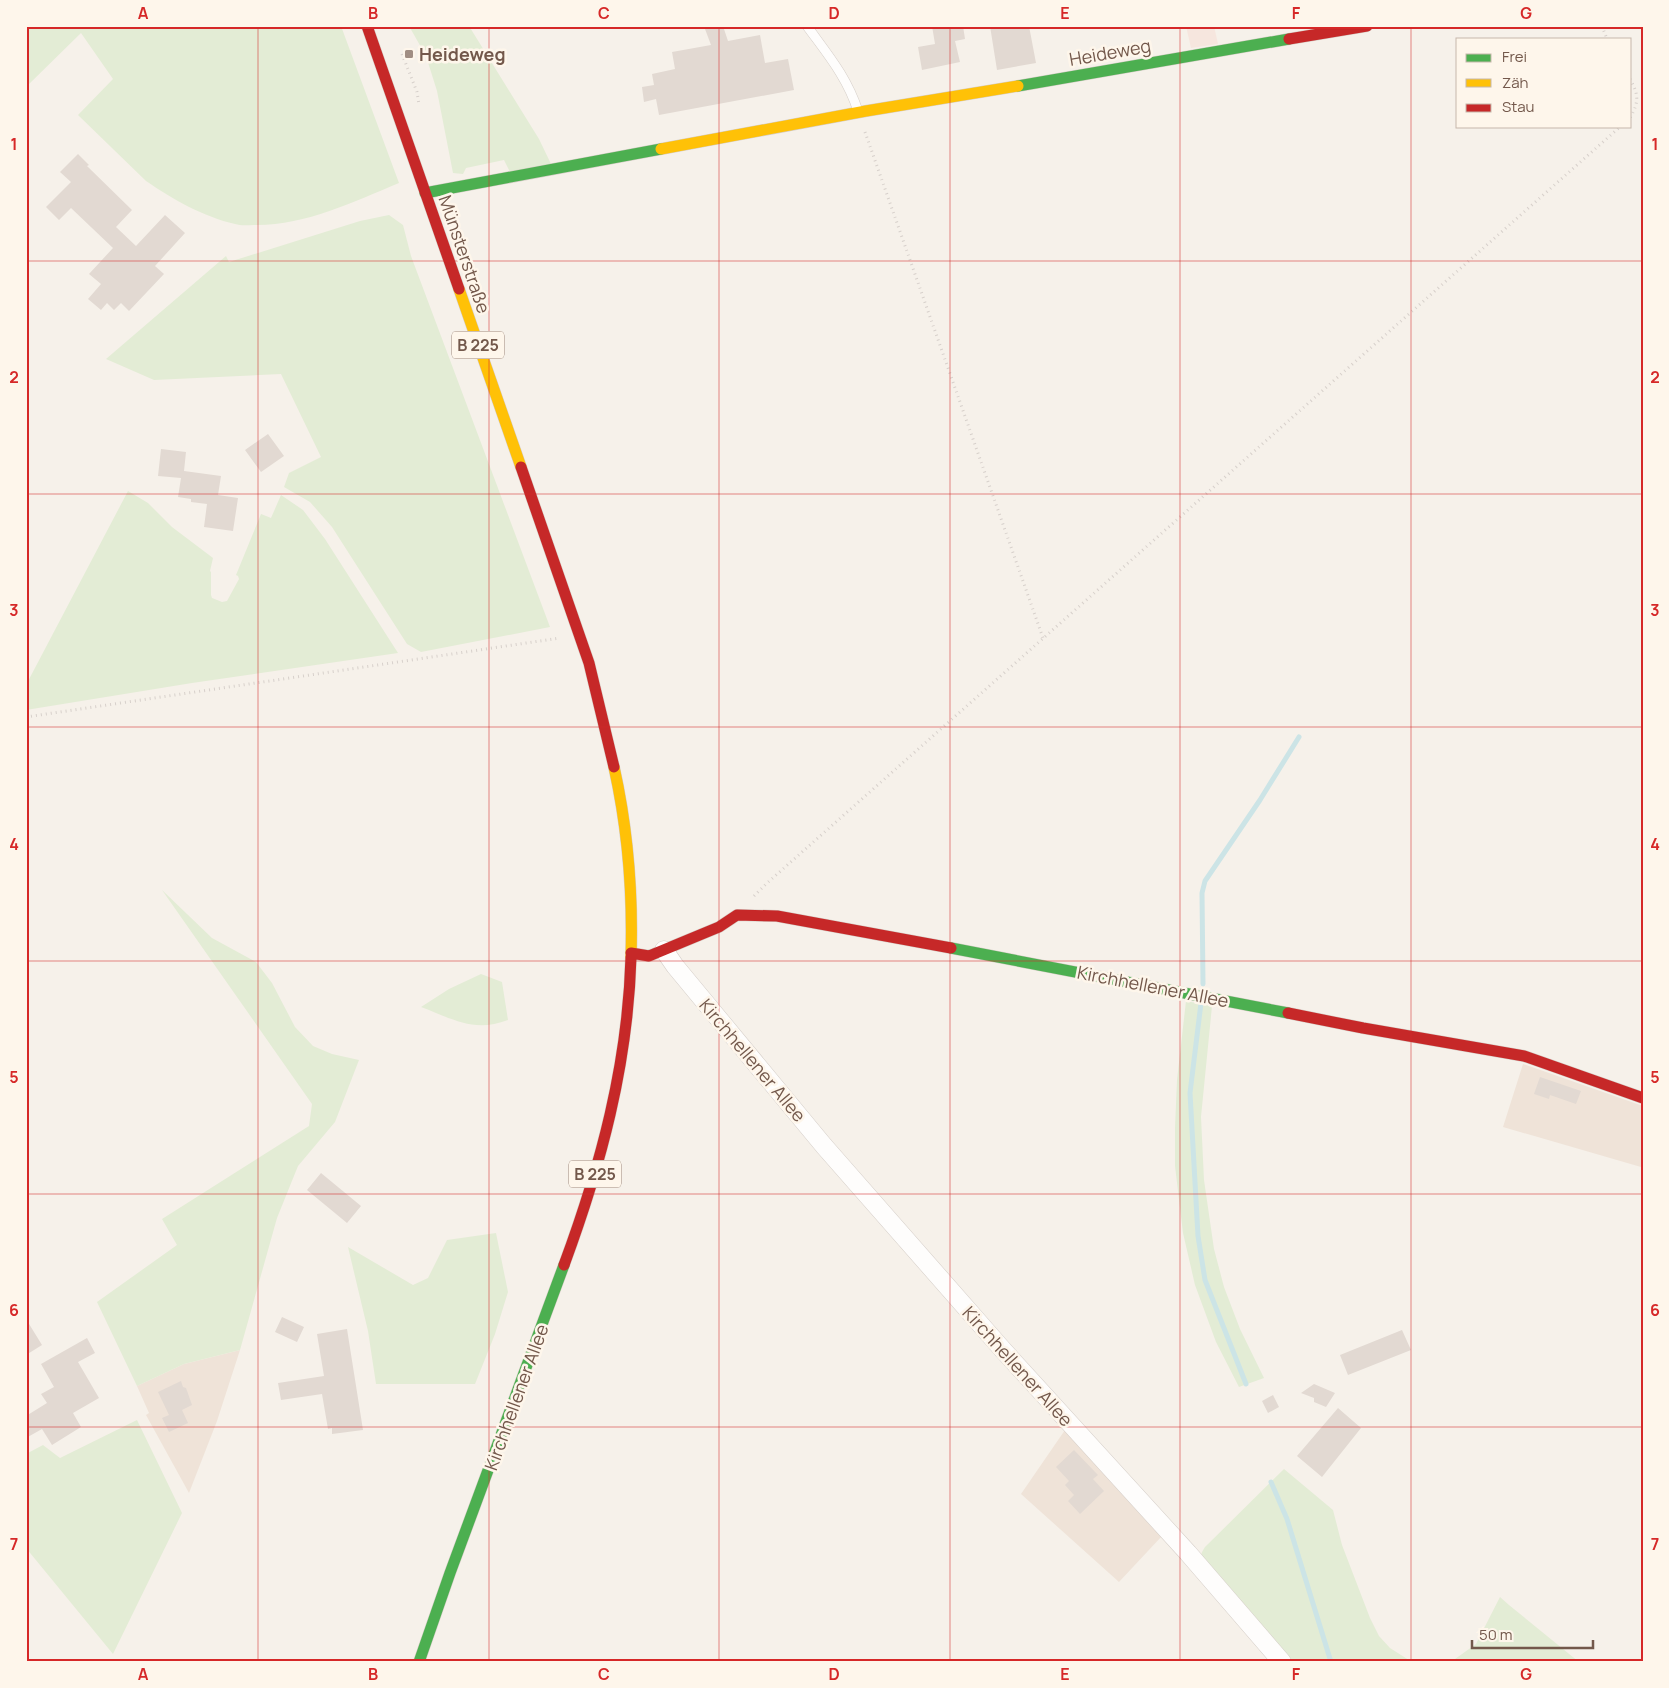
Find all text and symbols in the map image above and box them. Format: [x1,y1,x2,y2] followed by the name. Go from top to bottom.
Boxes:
[138,2,149,24] text: A
[368,2,378,24] text: B
[598,2,610,24] text: C
[828,2,840,24] text: D
[1060,2,1070,24] text: E
[1292,2,1301,24] text: F
[1520,2,1532,24] text: G
[1067,33,1153,71] street label: Heideweg
[1456,38,1632,128] legend
[419,42,505,66] place label: Heideweg
[1502,46,1527,67] text: Frei
[403,48,415,60] marker: Heideweg
[1502,72,1529,93] text: Zäh
[1502,96,1535,117] text: Stau
[10,133,18,155] text: 1
[1651,133,1659,155] text: 1
[434,192,496,316] street label: Münsterstraße
[452,332,504,358] road number: B 225
[9,366,19,388] text: 2
[1650,366,1660,388] text: 2
[9,599,19,621] text: 3
[1650,599,1660,621] text: 3
[9,833,19,855] text: 4
[1650,833,1660,855] text: 4
[1075,960,1231,1012] street label: Kirchhellener Allee
[694,993,812,1127] street label: Kirchhellener Allee
[9,1066,19,1088] text: 5
[1650,1066,1660,1088] text: 5
[569,1160,621,1188] road number: B 225
[9,1299,19,1321] text: 6
[1650,1299,1660,1321] text: 6
[958,1301,1078,1431] street label: Kirchhellener Allee
[478,1321,554,1473] street label: Kirchhellener Allee
[10,1533,18,1555] text: 7
[1651,1533,1659,1555] text: 7
[1472,1618,1593,1650] scale bar
[1479,1624,1513,1645] text: 50 m
[138,1663,149,1685] text: A
[368,1663,378,1685] text: B
[598,1663,610,1685] text: C
[828,1663,840,1685] text: D
[1060,1663,1070,1685] text: E
[1292,1663,1301,1685] text: F
[1520,1663,1532,1685] text: G

